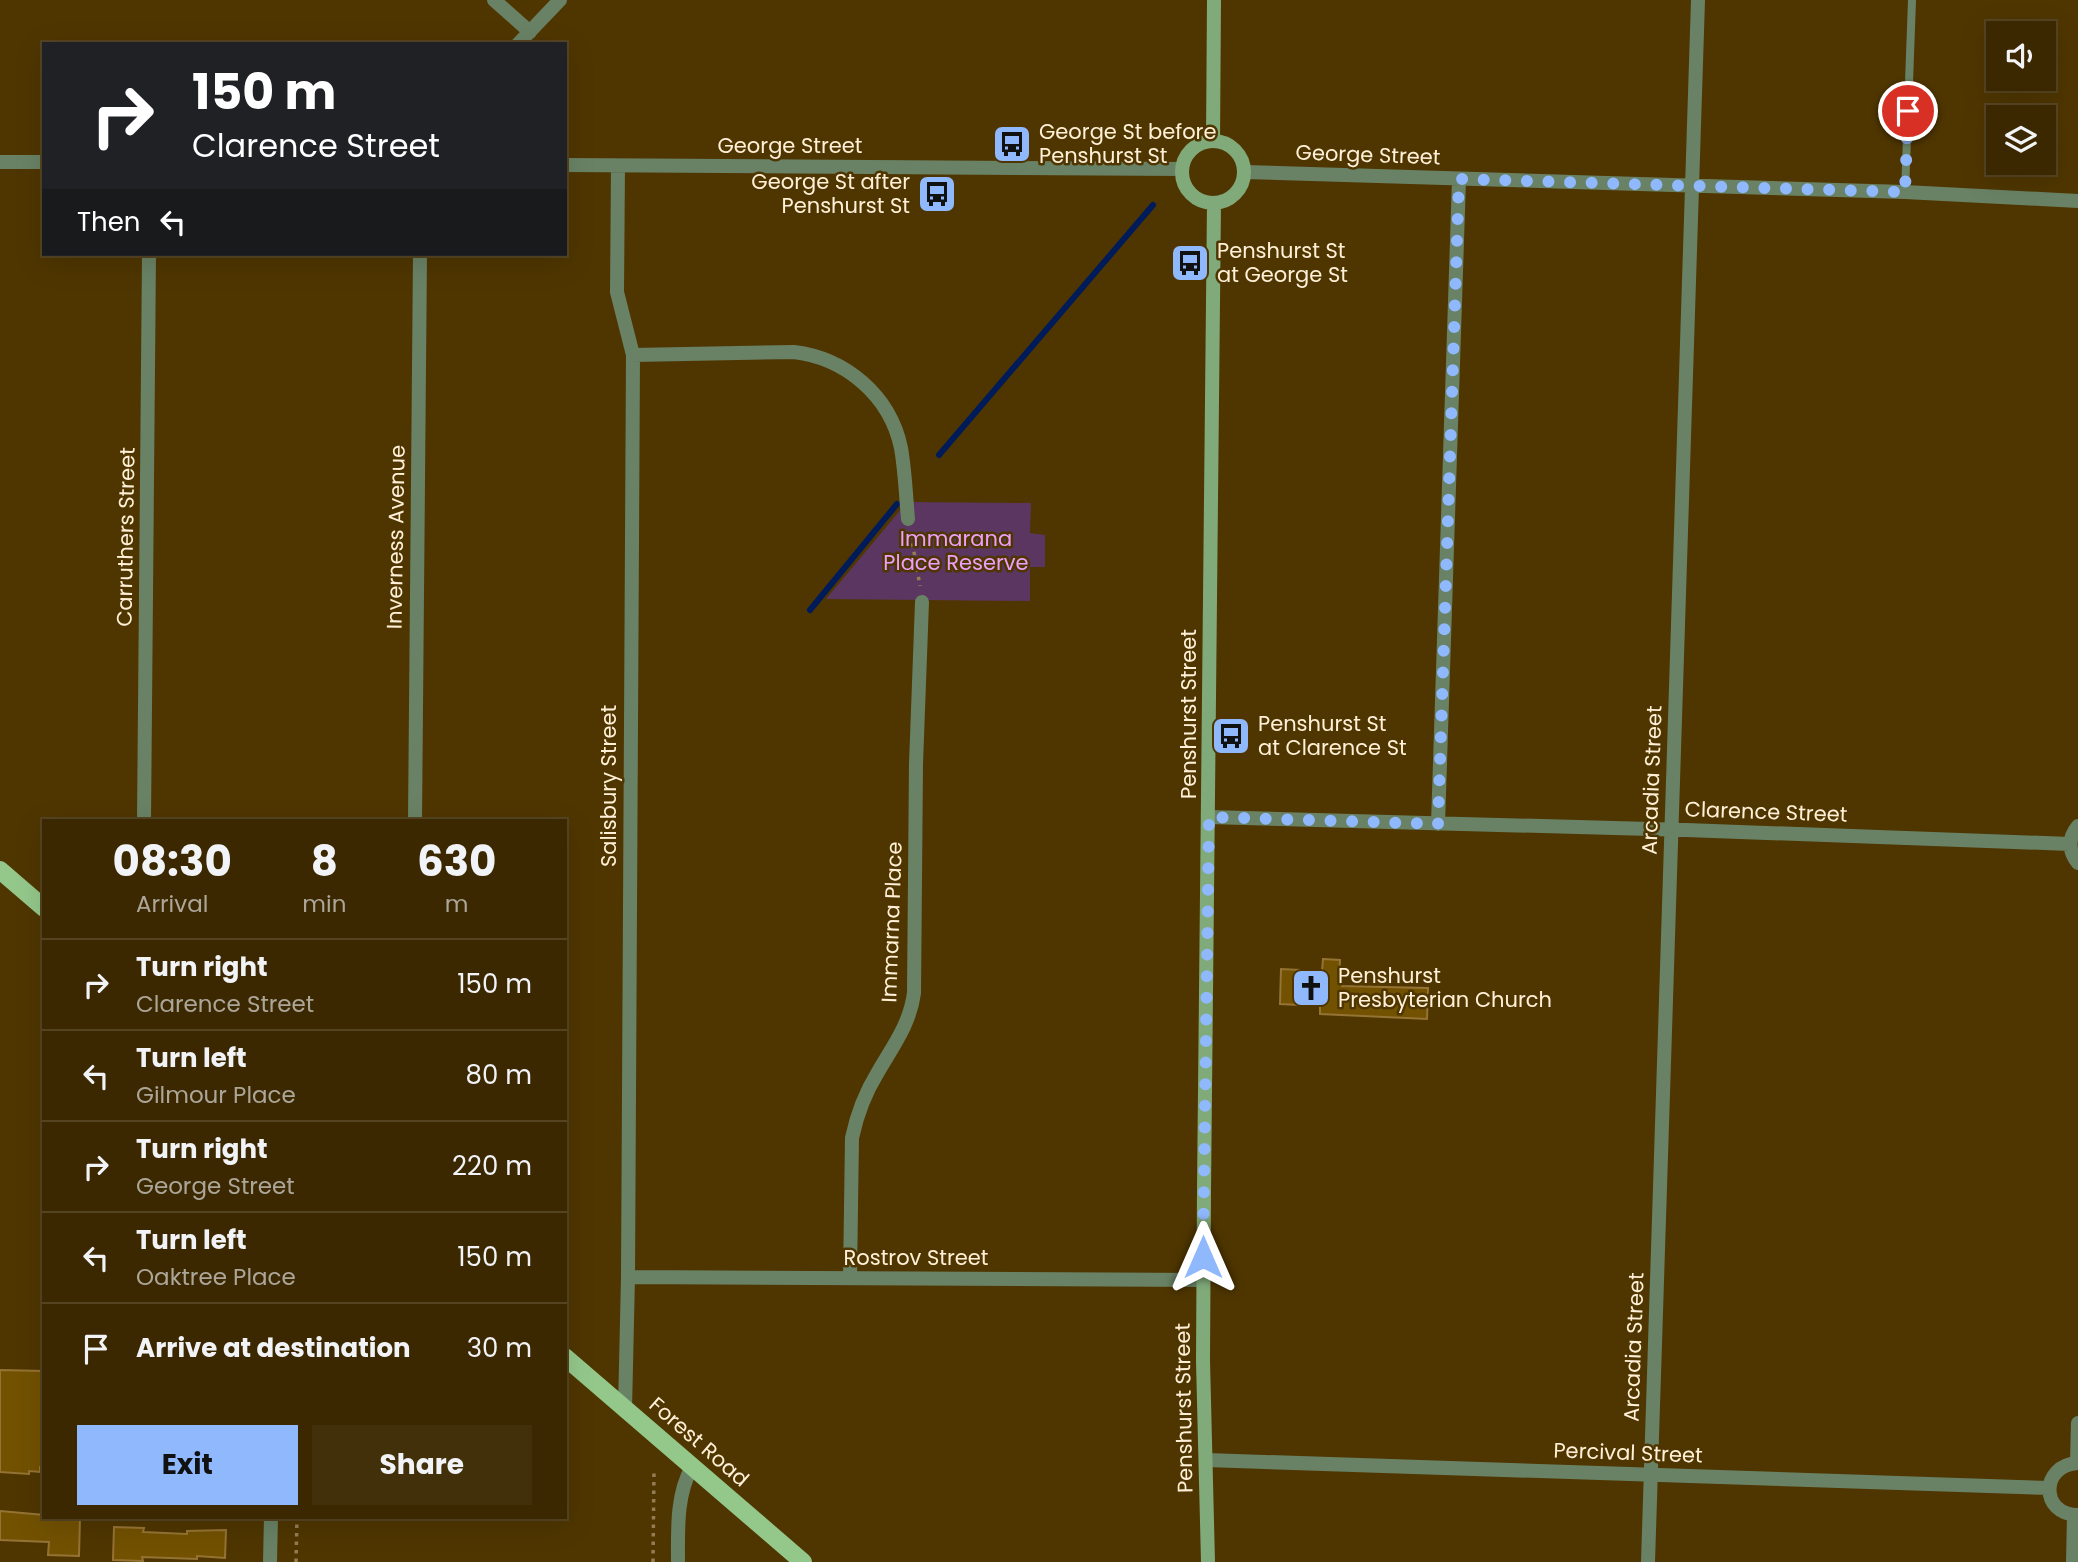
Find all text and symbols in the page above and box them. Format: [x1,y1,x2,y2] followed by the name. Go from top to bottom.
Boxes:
[1986,21,2056,175] map controls
[1986,21,2056,91] button: sound
[192,58,337,126] text: 150 m
[77,70,168,161] icon: right
[1878,81,1938,141] pin
[1889,92,1927,130] icon: arrive
[1986,105,2056,175] button: layers
[1039,117,1216,170] place label: George St before Penshurst St
[192,123,440,168] text: Clarence Street
[991,123,1033,165] bus stop icon: George St before Penshurst St
[718,131,862,160] street label: George Street
[1295,137,1441,172] street label: George Street
[751,167,910,220] place label: George St after Penshurst St
[916,173,958,215] bus stop icon: George St after Penshurst St
[154,203,192,241] icon: left
[77,204,140,240] text: Then
[1217,236,1348,289] place label: Penshurst St at George St
[1169,242,1211,284] bus stop icon: Penshurst St at George St
[379,445,412,629] street label: Inverness Avenue
[109,447,142,627] street label: Carruthers Street
[883,524,1029,577] park label: Immarana Place Reserve
[1174,629,1203,799] street label: Penshurst Street
[594,705,623,867] street label: Salisbury Street
[1634,705,1669,855] street label: Arcadia Street
[1258,709,1407,762] place label: Penshurst St at Clarence St
[1210,715,1252,757] bus stop icon: Penshurst St at Clarence St
[1684,794,1848,829] street label: Clarence Street
[113,832,232,891] text: 08:30
[311,832,338,891] text: 8
[417,832,496,891] text: 630
[874,841,909,1003] street label: Immarna Place
[136,888,208,920] text: Arrival
[302,888,346,920] text: min
[445,888,469,920] text: m
[136,949,268,985] text: Turn right
[1338,961,1552,1014] place label: Penshurst Presbyterian Church
[77,966,115,1004] icon: right
[457,966,532,1002] text: 150 m
[1290,967,1332,1009] church icon: Penshurst Presbyterian Church
[136,988,314,1020] text: Clarence Street
[136,1040,247,1076] text: Turn left
[77,1057,115,1095] icon: left
[466,1057,532,1093] text: 80 m
[136,1079,296,1111] text: Gilmour Place
[136,1131,268,1167] text: Turn right
[77,1148,115,1186] icon: right
[452,1148,532,1184] text: 220 m
[136,1170,295,1202] text: George Street
[1166,1220,1240,1294] position arrow
[136,1222,247,1258] text: Turn left
[77,1239,115,1277] icon: left
[457,1239,532,1275] text: 150 m
[844,1243,988,1272] street label: Rostrov Street
[136,1261,296,1293] text: Oaktree Place
[1616,1272,1651,1422] street label: Arcadia Street
[1168,1323,1199,1493] street label: Penshurst Street
[77,1330,115,1368] icon: arrive
[136,1330,411,1366] text: Arrive at destination
[467,1330,532,1366] text: 30 m
[643,1390,756,1493] street label: Forest Road
[77,1425,298,1505] button: Exit
[312,1425,532,1505] button: Share
[1553,1435,1703,1470] street label: Percival Street

